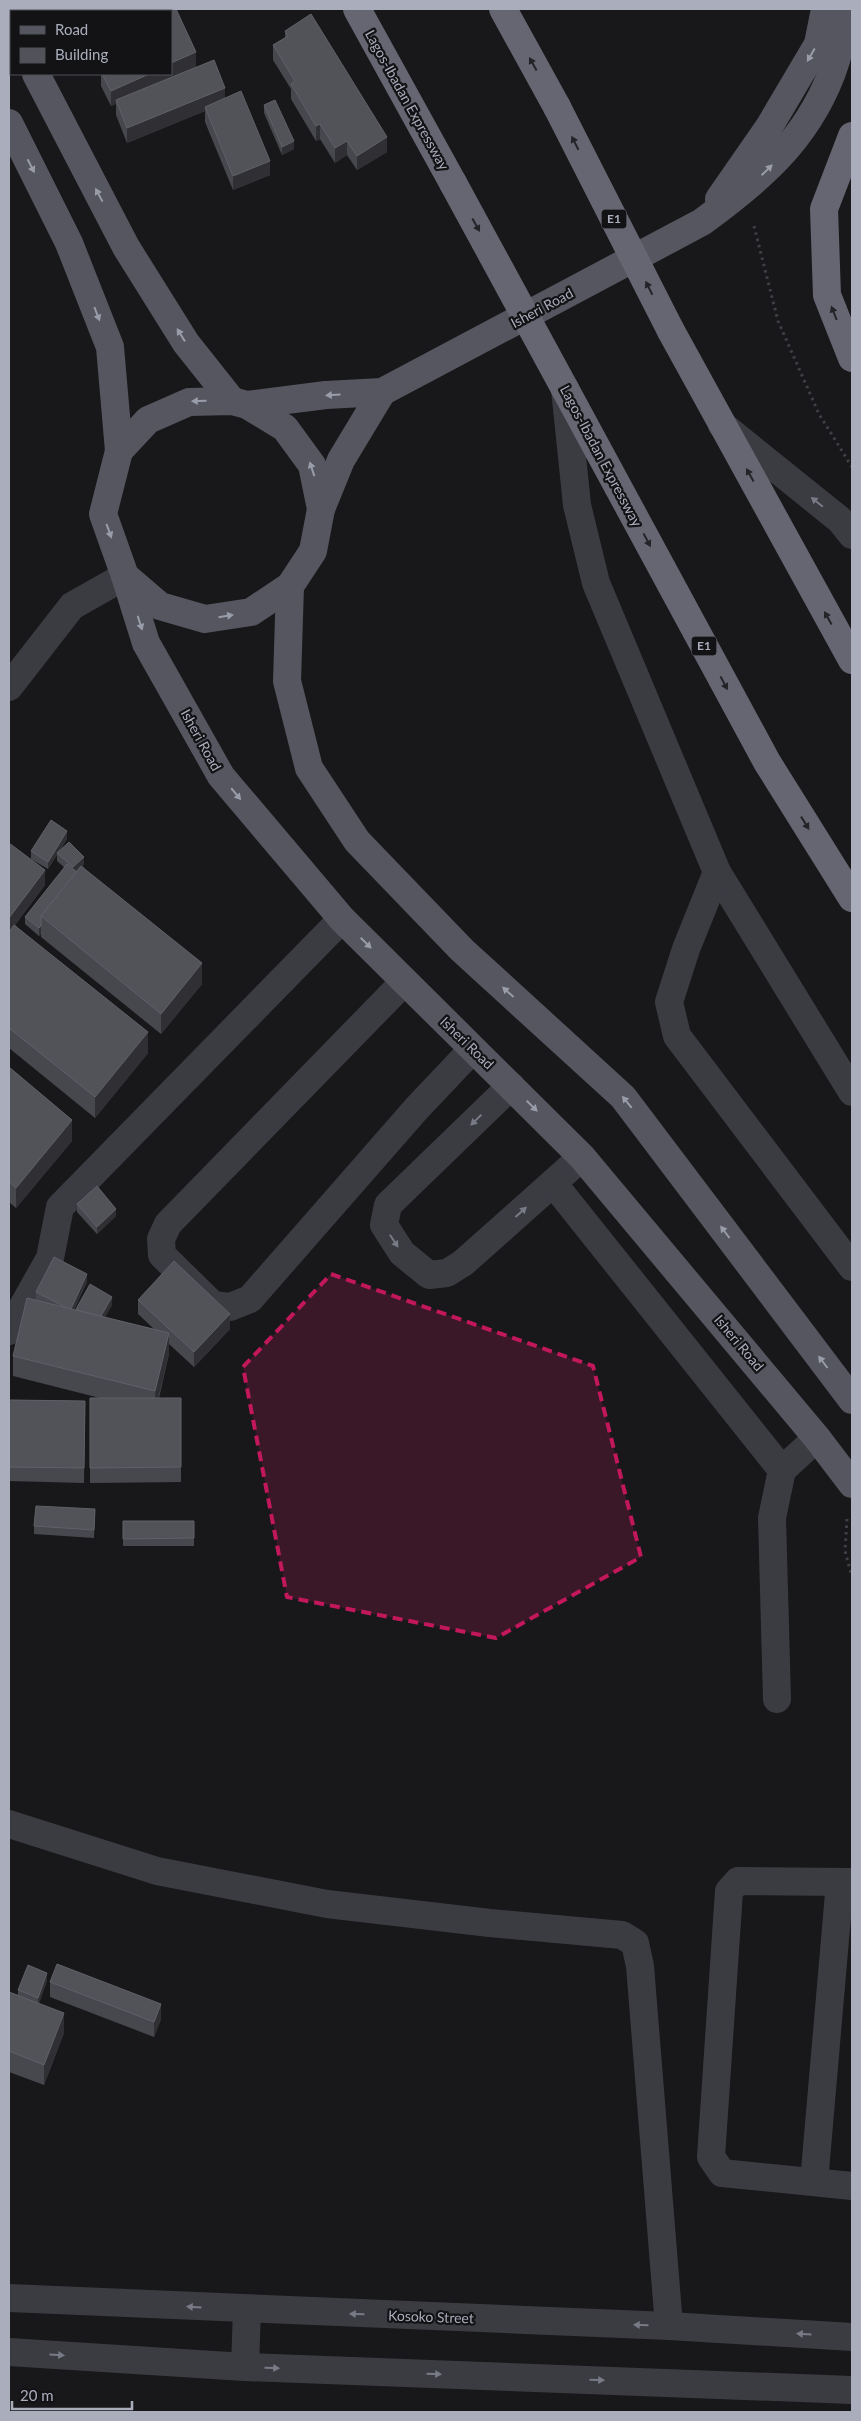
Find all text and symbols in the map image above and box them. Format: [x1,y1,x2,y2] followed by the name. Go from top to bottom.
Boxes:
[10,10,172,75] legend
[55,20,88,38] text: Road
[362,27,453,173] street label: Lagos-Ibadan Expressway
[55,45,108,63] text: Building
[807,48,815,62] one-way arrow
[529,58,538,71] one-way arrow
[571,136,579,150] one-way arrow
[27,159,35,174] one-way arrow
[761,164,773,176] one-way arrow
[95,187,103,202] one-way arrow
[602,210,626,228] road number: E1
[472,219,481,232] one-way arrow
[645,281,653,295] one-way arrow
[508,284,576,331] street label: Isheri Road
[830,306,838,320] one-way arrow
[94,307,102,322] one-way arrow
[176,328,185,341] one-way arrow
[557,382,646,530] street label: Lagos-Ibadan Expressway
[325,391,341,399] one-way arrow
[191,398,207,406] one-way arrow
[308,461,316,476] one-way arrow
[746,468,754,483] one-way arrow
[811,496,824,507] one-way arrow
[105,524,113,539] one-way arrow
[643,532,651,547] one-way arrow
[824,610,832,625] one-way arrow
[219,611,235,619] one-way arrow
[137,615,144,630] one-way arrow
[692,636,716,656] road number: E1
[720,675,728,690] one-way arrow
[178,706,225,774] street label: Isheri Road
[231,788,242,801] one-way arrow
[801,817,810,830] one-way arrow
[360,937,372,949] one-way arrow
[502,986,514,998] one-way arrow
[437,1013,498,1072] street label: Isheri Road
[622,1095,632,1109] one-way arrow
[525,1100,537,1112] one-way arrow
[471,1114,483,1126] one-way arrow
[514,1206,526,1218] one-way arrow
[720,1225,730,1239] one-way arrow
[389,1234,399,1248] one-way arrow
[711,1311,768,1374] street label: Isheri Road
[818,1355,828,1368] one-way arrow
[186,2302,202,2310] one-way arrow
[388,2307,474,2326] street label: Kosoko Street
[348,2309,364,2317] one-way arrow
[633,2321,649,2329] one-way arrow
[795,2330,811,2338] one-way arrow
[50,2352,66,2360] one-way arrow
[264,2365,280,2373] one-way arrow
[427,2371,443,2379] one-way arrow
[589,2377,605,2385] one-way arrow
[12,2378,132,2410] scale bar
[20,2386,54,2404] text: 20 m

